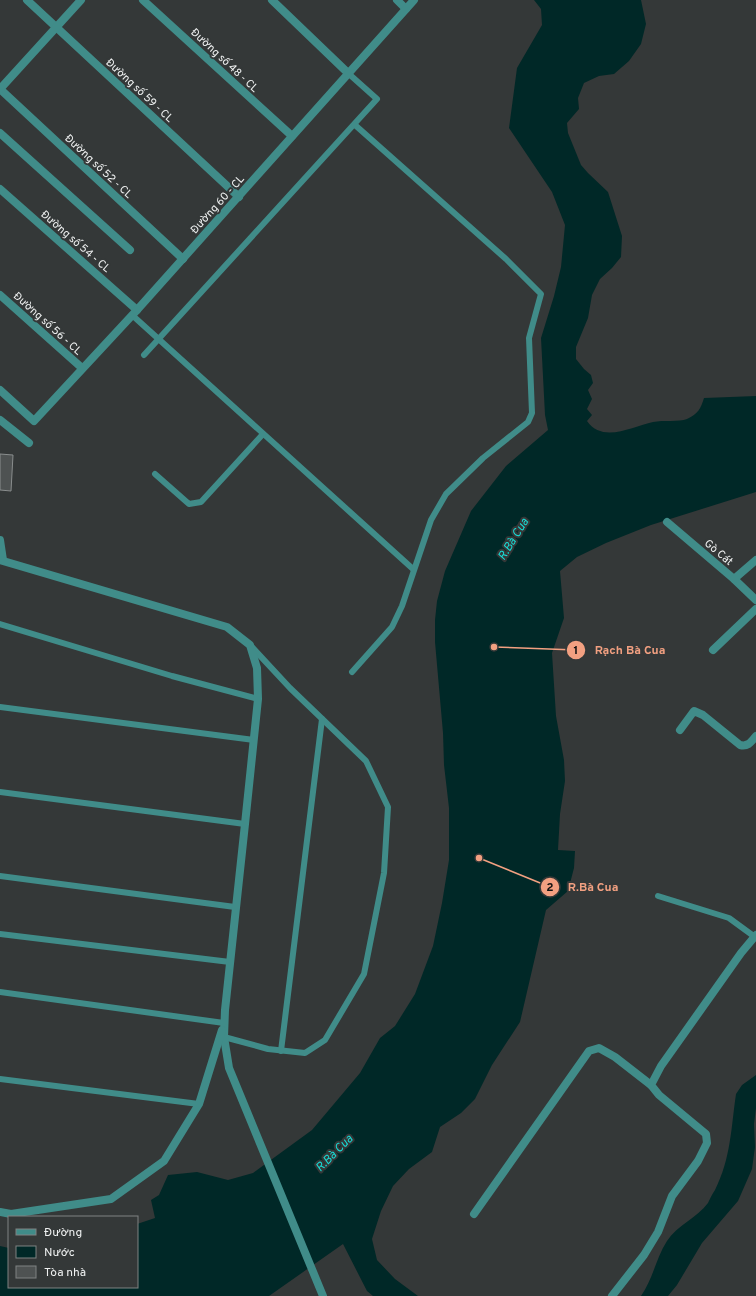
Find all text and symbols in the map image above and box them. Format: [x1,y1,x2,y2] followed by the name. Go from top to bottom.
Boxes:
[187,26,261,96] street label: Đường số 48 - CL
[103,56,176,126] street label: Đường số 59 - CL
[62,132,135,202] street label: Đường số 52 - CL
[188,173,248,237] street label: Đường 60 - CL
[38,208,113,276] street label: Đường số 54 - CL
[10,289,85,358] street label: Đường số 56 - CL
[495,515,533,564] water label: R.Bà Cua
[701,537,736,569] street label: Gò Cát
[566,638,673,662] callout: Rạch Bà Cua
[574,643,578,659] text: 1
[595,643,665,659] text: Rạch Bà Cua
[540,875,627,899] callout: R.Bà Cua
[546,880,554,896] text: 2
[568,880,618,896] text: R.Bà Cua
[313,1131,357,1176] water label: R.Bà Cua
[8,1216,138,1288] legend
[44,1225,82,1241] text: Đường
[44,1245,75,1261] text: Nước
[44,1265,86,1281] text: Tòa nhà

